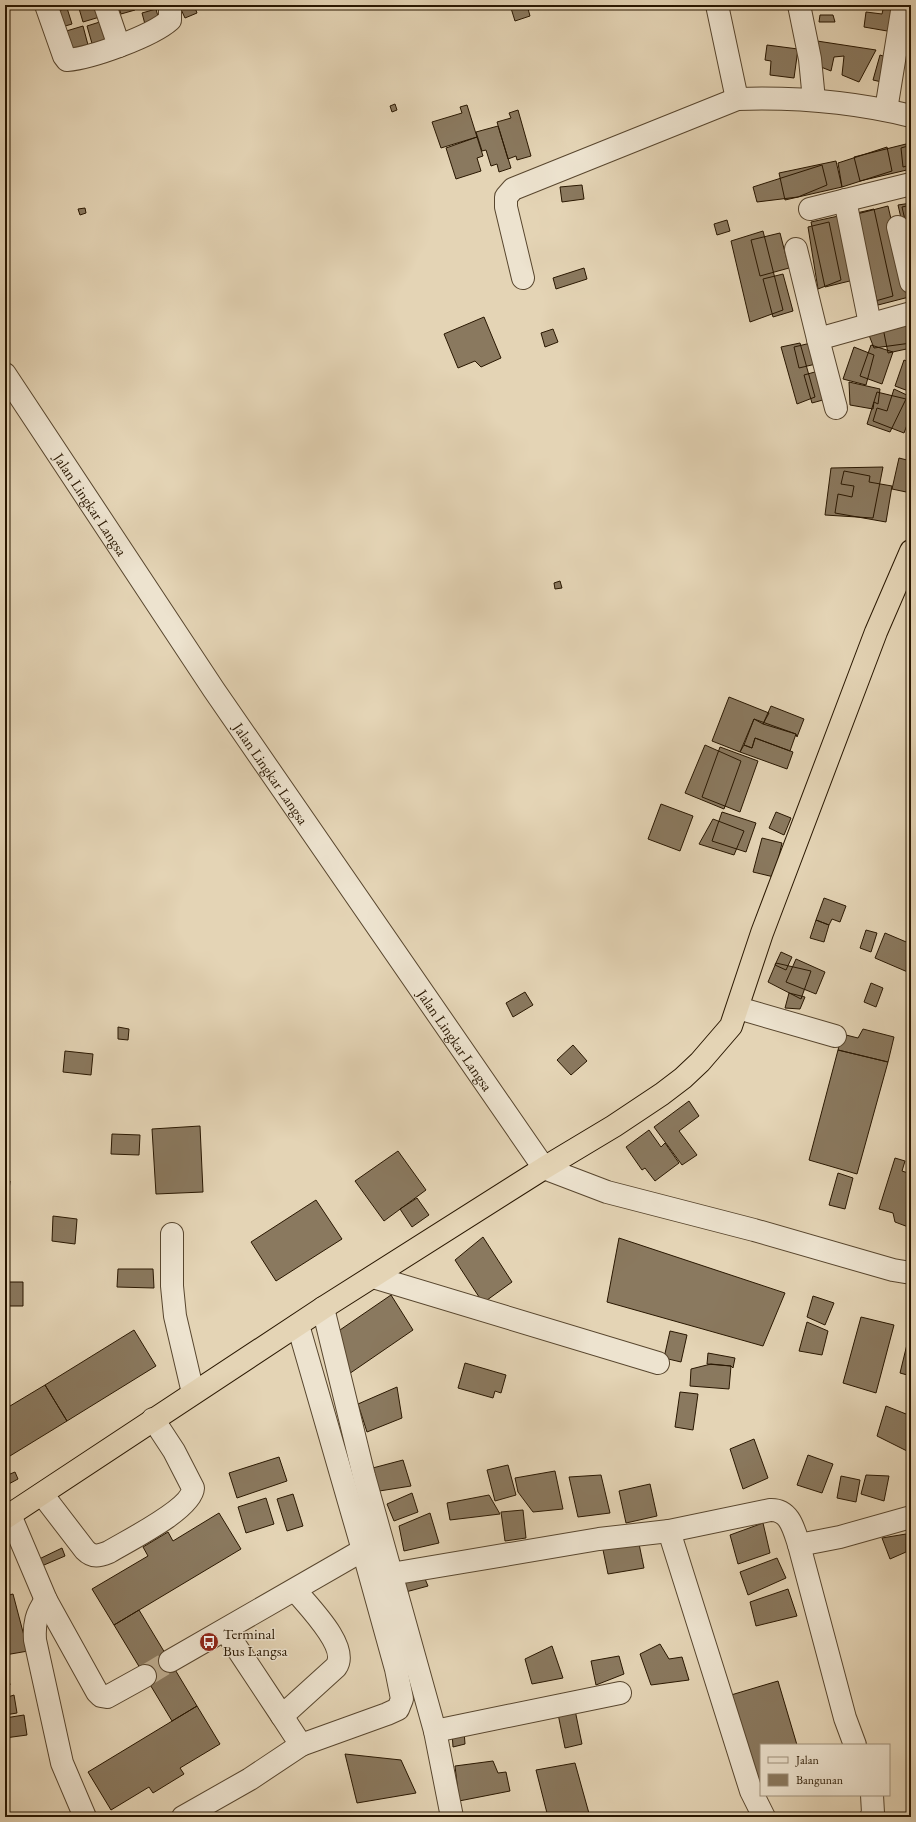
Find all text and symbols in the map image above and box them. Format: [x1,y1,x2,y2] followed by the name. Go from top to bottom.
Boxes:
[49,447,132,559] street label: Jalan Lingkar Langsa
[228,717,313,828] street label: Jalan Lingkar Langsa
[413,984,497,1095] street label: Jalan Lingkar Langsa
[223,1624,288,1660] place label: Terminal Bus Langsa
[198,1631,220,1653] bus stop icon: Terminal Bus Langsa
[760,1744,890,1796] legend
[795,1752,820,1768] text: Jalan
[796,1772,844,1788] text: Bangunan

